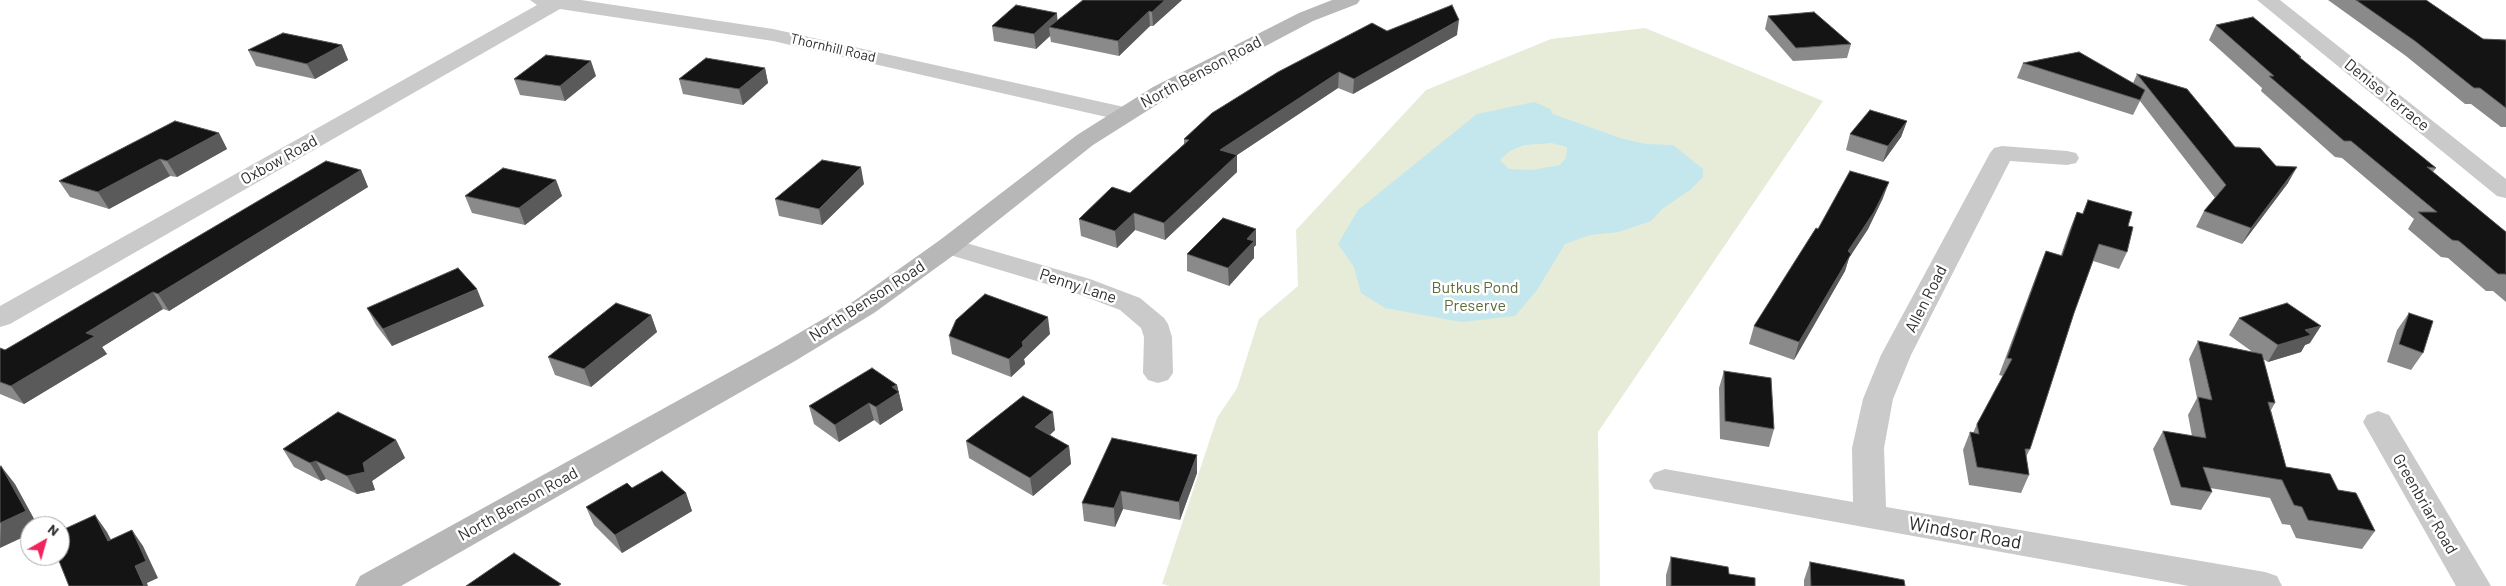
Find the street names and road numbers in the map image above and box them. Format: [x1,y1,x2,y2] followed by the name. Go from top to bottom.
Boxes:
[789,30,877,66] street label: Thornhill Road
[1137,32,1265,112] street label: North Benson Road
[2341,55,2433,135] street label: Denise Terrace
[237,131,321,189] street label: Oxbow Road
[806,256,928,346] street label: North Benson Road
[1901,262,1951,336] street label: Allen Road
[1037,265,1119,307] street label: Penny Lane
[2389,451,2461,557] street label: Greenbriar Road
[455,463,581,545] street label: North Benson Road
[1907,512,2023,554] street label: Windsor Road

